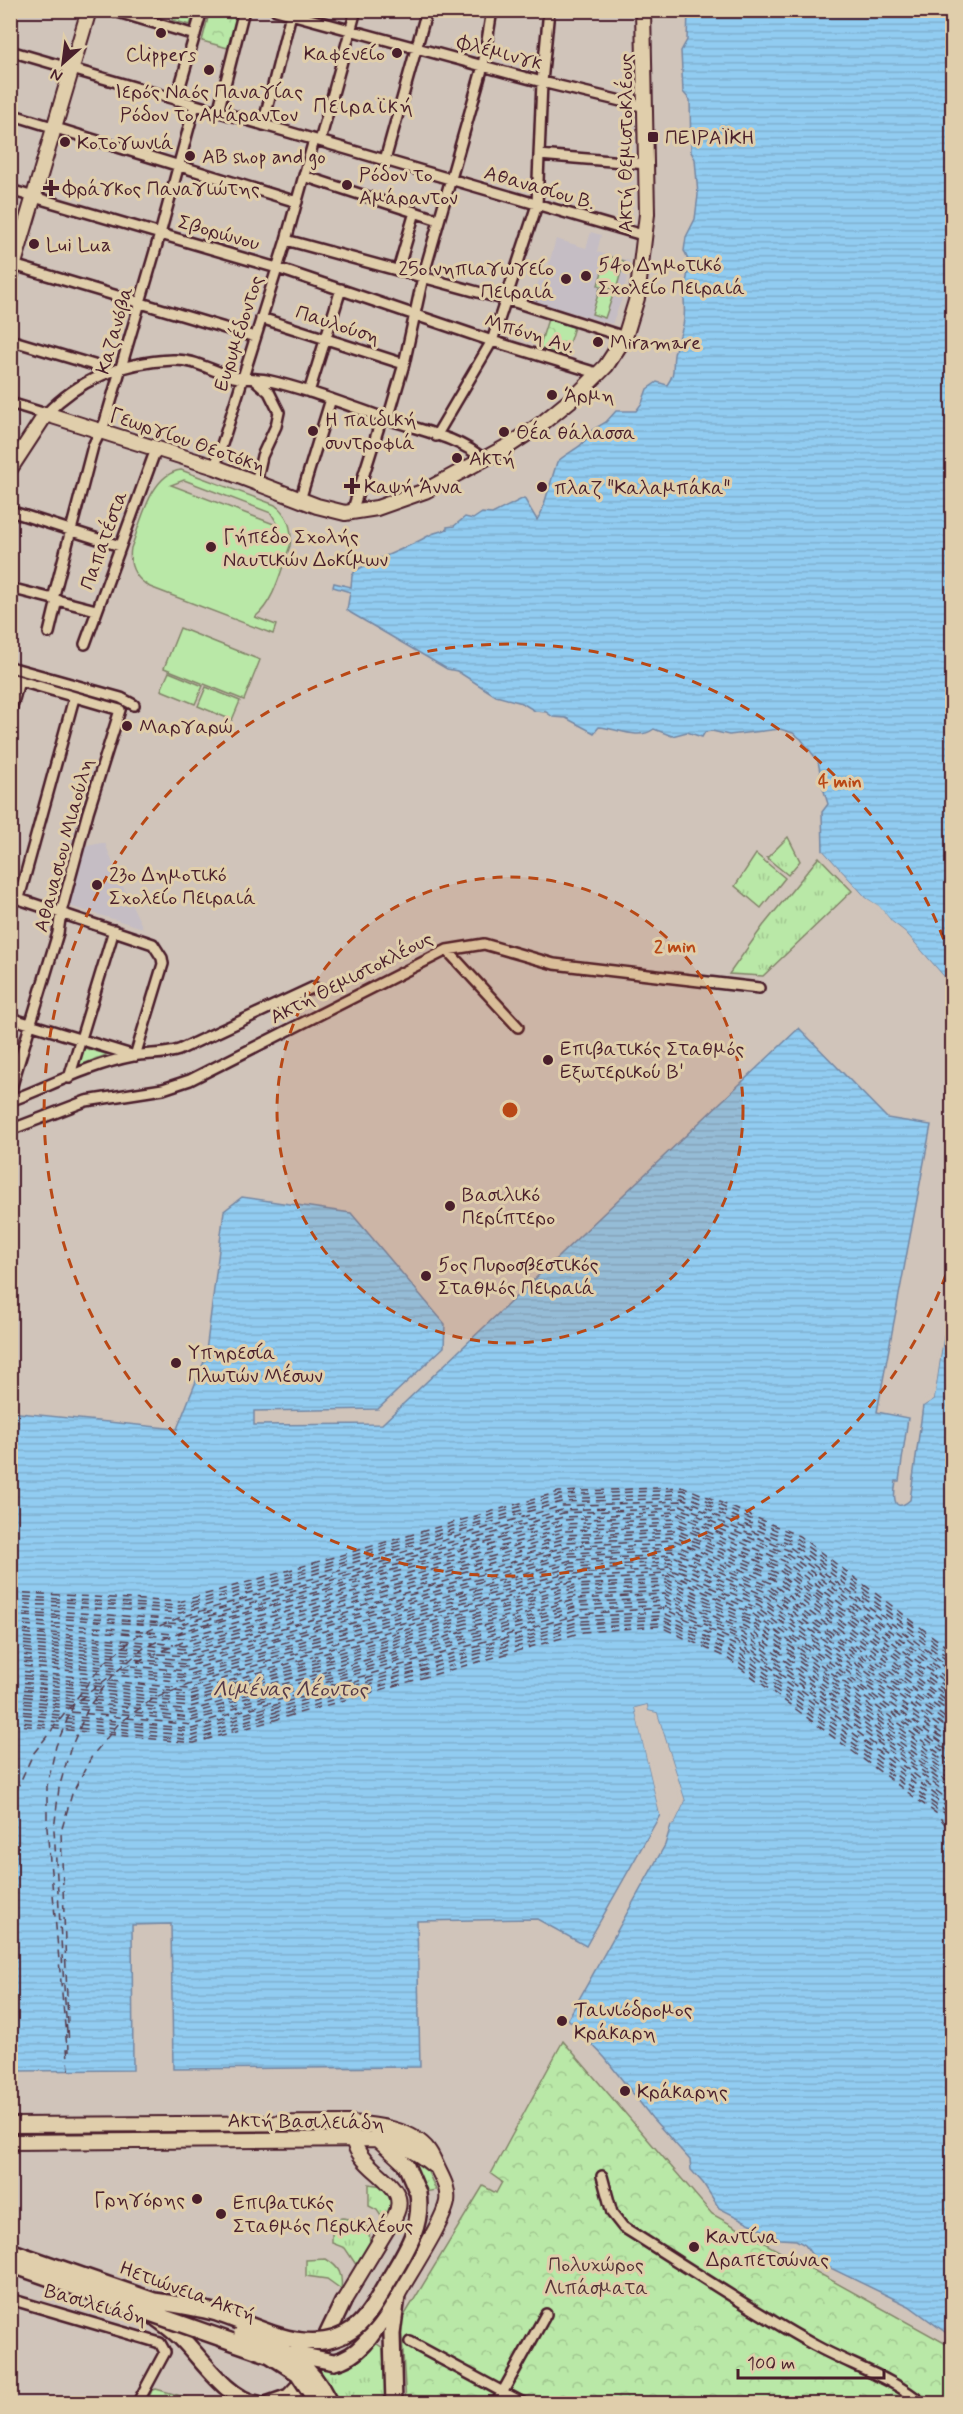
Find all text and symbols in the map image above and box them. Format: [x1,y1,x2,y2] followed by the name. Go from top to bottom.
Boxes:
[154,26,168,40] marker: Clippers
[453,29,545,78] street label: Φλέμινγκ
[33,33,93,93] north arrow
[304,41,385,68] place label: Καφενείο
[126,42,197,69] place label: Clippers
[390,46,404,60] marker: Καφενείο
[613,53,640,233] street label: Ακτή Θεμιστοκλέους
[47,63,66,87] text: N
[202,63,216,77] marker: Ιερός Ναός Παναγίας Ρόδον το Αμάραντον
[115,79,303,129] place label: Ιερός Ναός Παναγίας Ρόδον το Αμάραντον
[313,93,415,121] district label: Πειραϊκή
[665,125,755,152] place label: ΠΕΙΡΑΪΚΗ
[77,130,174,157] place label: Κοτογωνιά
[646,130,660,144] marker: ΠΕΙΡΑΪΚΗ
[58,135,72,149] marker: Κοτογωνιά
[202,144,326,171] place label: AB shop and go
[183,149,197,163] marker: AB shop and go
[481,160,598,217] street label: Αθανασίου Β.
[359,162,458,212] place label: Ρόδον το Αμάραντον
[62,176,260,203] place label: Φράγκος Παναγιώτης
[340,178,354,192] marker: Ρόδον το Αμάραντον
[44,181,58,195] marker: Φράγκος Παναγιώτης
[175,209,263,258] street label: Σβορώνου
[46,232,111,259] place label: Lui Lua
[27,237,41,251] marker: Lui Lua
[598,252,745,302] place label: 54ο Δημοτικό Σχολείο Πειραιά
[398,256,554,306] place label: 25ο νηπιαγωγείο Πειραιά
[579,269,593,283] marker: 54ο Δημοτικό Σχολείο Πειραιά
[208,272,271,395] street label: Ευρυμέδοντος
[559,272,573,286] marker: 25ο νηπιαγωγείο Πειραιά
[90,283,141,377] street label: Καζανόβα
[292,299,383,352] street label: Παυλούση
[481,308,578,361] street label: Μπόνη Αν.
[610,330,701,357] place label: Miramare
[591,335,605,349] marker: Miramare
[564,383,614,410] place label: Άρμη
[545,388,559,402] marker: Άρμη
[106,402,269,481] street label: Γεωργίου Θεοτόκη
[325,407,417,457] place label: Η παιδική συντροφιά
[516,420,636,447] place label: Θέα θάλασσα
[306,424,320,438] marker: Η παιδική συντροφιά
[497,425,511,439] marker: Θέα θάλασσα
[469,446,515,473] place label: Ακτή
[450,451,464,465] marker: Ακτή
[364,474,463,501] place label: Καψή Άννα
[554,475,730,502] place label: πλαζ "Καλαμπάκα"
[345,479,359,493] marker: Καψή Άννα
[535,480,549,494] marker: πλαζ "Καλαμπάκα"
[74,487,135,594] street label: Παπατέστα
[223,524,388,574] place label: Γήπεδο Σχολής Ναυτικών Δοκίμων
[204,540,218,554] marker: Γήπεδο Σχολής Ναυτικών Δοκίμων
[139,714,233,741] place label: Μαργαρώ
[120,719,134,733] marker: Μαργαρώ
[28,755,101,935] street label: Αθανασιου Μιαούλη
[818,770,862,794] text: 4 min
[109,862,256,912] place label: 23ο Δημοτικό Σχολείο Πειραιά
[90,878,104,892] marker: 23ο Δημοτικό Σχολείο Πειραιά
[266,925,438,1031] street label: Ακτή Θεμιστοκλέους
[654,935,696,959] text: 2 min
[560,1036,744,1086] place label: Επιβατικός Σταθμός Εξωτερικού Β'
[541,1053,555,1067] marker: Επιβατικός Σταθμός Εξωτερικού Β'
[500,1100,520,1120] centre of rings
[462,1182,555,1232] place label: Βασιλικό Περίπτερο
[443,1199,457,1213] marker: Βασιλικό Περίπτερο
[438,1252,599,1302] place label: 5ος Πυροσβεστικός Σταθμός Πειραιά
[419,1269,433,1283] marker: 5ος Πυροσβεστικός Σταθμός Πειραιά
[188,1340,323,1390] place label: Υπηρεσία Πλωτών Μέσων
[169,1356,183,1370] marker: Υπηρεσία Πλωτών Μέσων
[213,1676,369,1704] water label: Λιμένας Λέοντος
[574,1997,693,2047] place label: Ταινιόδρομος Κράκαρη
[555,2014,569,2028] marker: Ταινιόδρομος Κράκαρη
[637,2079,728,2106] place label: Κράκαρης
[618,2084,632,2098] marker: Κράκαρης
[227,2108,385,2137] street label: Ακτή Βασιλειάδη
[94,2187,185,2214] place label: Γρηγόρης
[233,2190,413,2240] place label: Επιβατικός Σταθμός Περικλέους
[190,2192,204,2206] marker: Γρηγόρης
[214,2207,228,2221] marker: Επιβατικός Σταθμός Περικλέους
[706,2224,829,2274] place label: Καντίνα Δραπετσώνας
[687,2240,701,2254] marker: Καντίνα Δραπετσώνας
[544,2252,648,2302] park label: Πολυχώρος Λιπάσματα
[116,2255,259,2330] street label: Ηετιώνεια Ακτή
[41,2278,150,2333] street label: Βασιλειάδη
[738,2342,884,2380] scale bar
[747,2352,795,2376] text: 100 m

